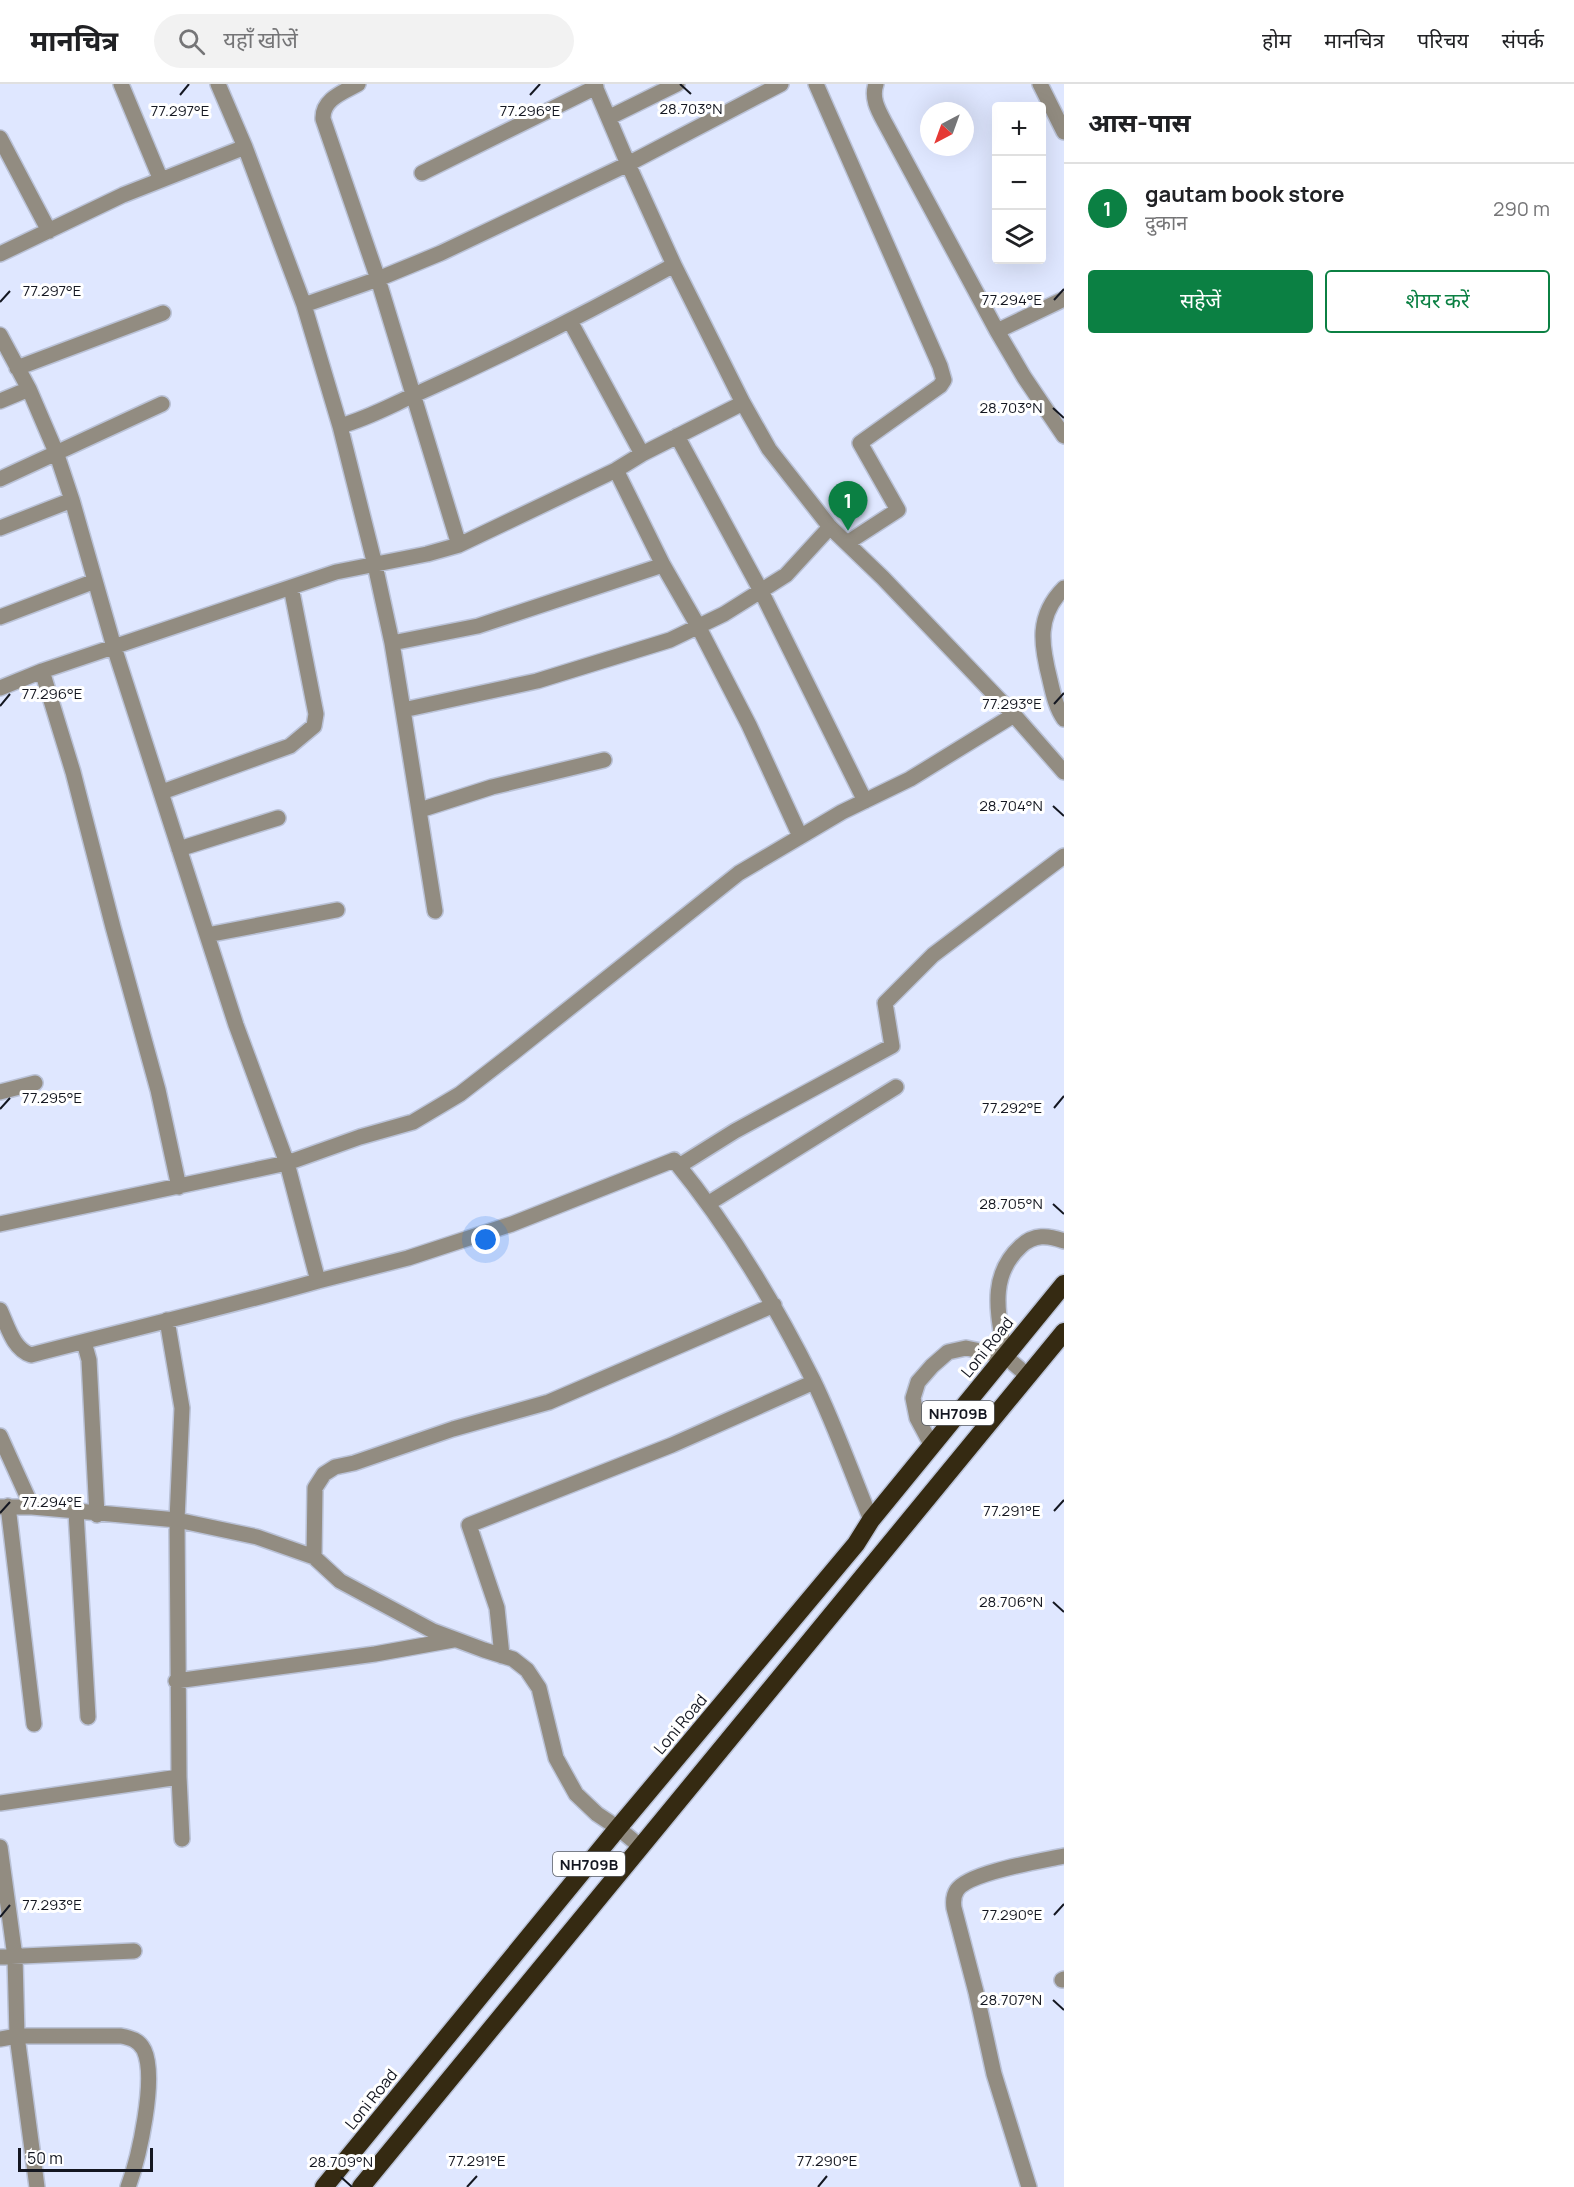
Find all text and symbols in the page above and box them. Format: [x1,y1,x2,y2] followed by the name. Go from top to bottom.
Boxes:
[154,14,574,68] search box
[30,21,118,59] text: मानचित्र
[175,25,208,58] icon: search
[223,25,298,55] text: यहाँ खोजें
[1262,26,1291,54] text: होम
[1324,26,1384,54] text: मानचित्र
[1417,26,1469,54] text: परिचय
[1502,26,1544,54] text: संपर्क
[659,98,723,119] text: 28.703°N
[151,100,209,121] text: 77.297°E
[500,100,560,121] text: 77.296°E
[920,102,974,156] north arrow
[992,102,1046,264] map controls
[992,102,1046,156] button: +
[1088,104,1191,140] text: आस-पास
[992,156,1046,210] button: −
[1145,179,1345,209] text: gautam book store
[1103,195,1112,222] text: 1
[1493,195,1550,222] text: 290 m
[1145,209,1187,236] text: दुकान
[992,210,1046,264] button: layers
[1088,270,1313,333] button: सहेजें
[1325,270,1550,333] button: शेयर करें
[23,280,81,301] text: 77.297°E
[982,289,1042,310] text: 77.294°E
[979,397,1043,418] text: 28.703°N
[828,482,868,531] pin: 1
[22,683,82,704] text: 77.296°E
[982,693,1042,714] text: 77.293°E
[979,795,1043,816] text: 28.704°N
[22,1087,82,1108] text: 77.295°E
[982,1097,1042,1118] text: 77.292°E
[979,1193,1043,1214] text: 28.705°N
[471,1225,500,1254] your location
[956,1312,1018,1382] street label: Loni Road
[922,1401,994,1425] road number: NH709B
[22,1491,82,1512] text: 77.294°E
[983,1500,1041,1521] text: 77.291°E
[979,1591,1043,1612] text: 28.706°N
[648,1689,712,1759] street label: Loni Road
[553,1852,625,1876] road number: NH709B
[22,1894,82,1915] text: 77.293°E
[982,1904,1042,1925] text: 77.290°E
[980,1989,1042,2010] text: 28.707°N
[340,2064,402,2134] street label: Loni Road
[18,2145,153,2172] scale bar
[27,2147,63,2169] text: 50 m
[448,2150,506,2171] text: 77.291°E
[797,2150,857,2171] text: 77.290°E
[309,2151,373,2172] text: 28.709°N

